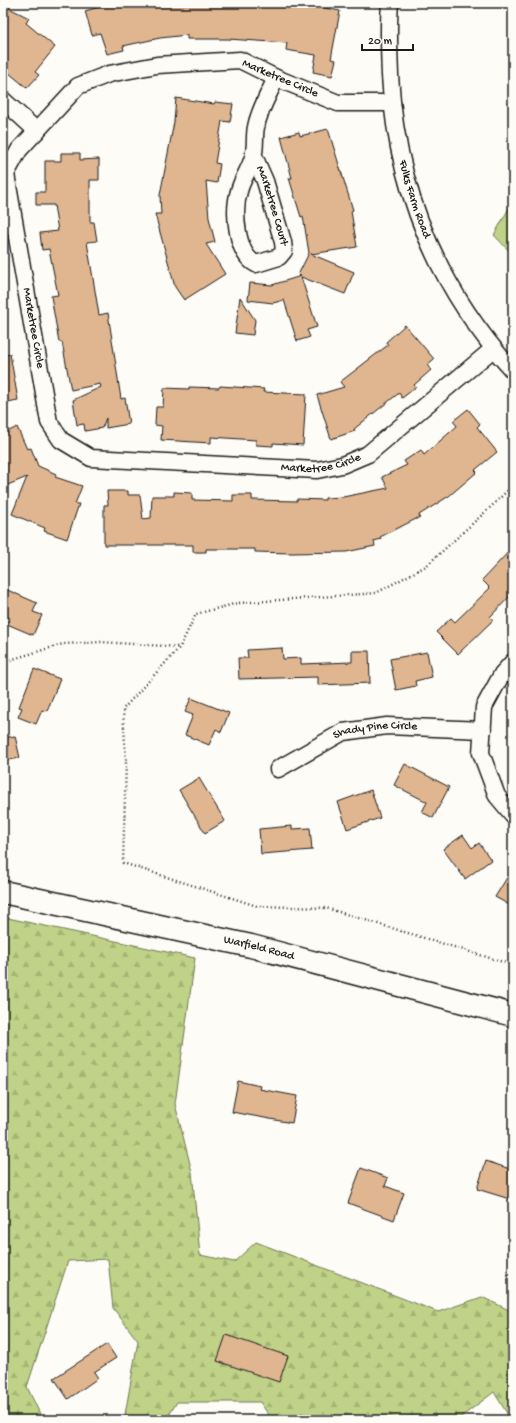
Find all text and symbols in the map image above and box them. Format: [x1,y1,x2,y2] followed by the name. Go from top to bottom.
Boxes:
[362,26,413,52] scale bar
[368,35,393,49] text: 20 m
[240,57,321,102] street label: Marketree Circle
[395,158,434,241] street label: Fulks Farm Road
[252,164,290,247] street label: Marketree Court
[19,287,47,370] street label: Marketree Circle
[281,450,364,477] street label: Marketree Circle
[331,719,418,743] street label: Shady Pine Circle
[222,933,297,964] street label: Warfield Road

